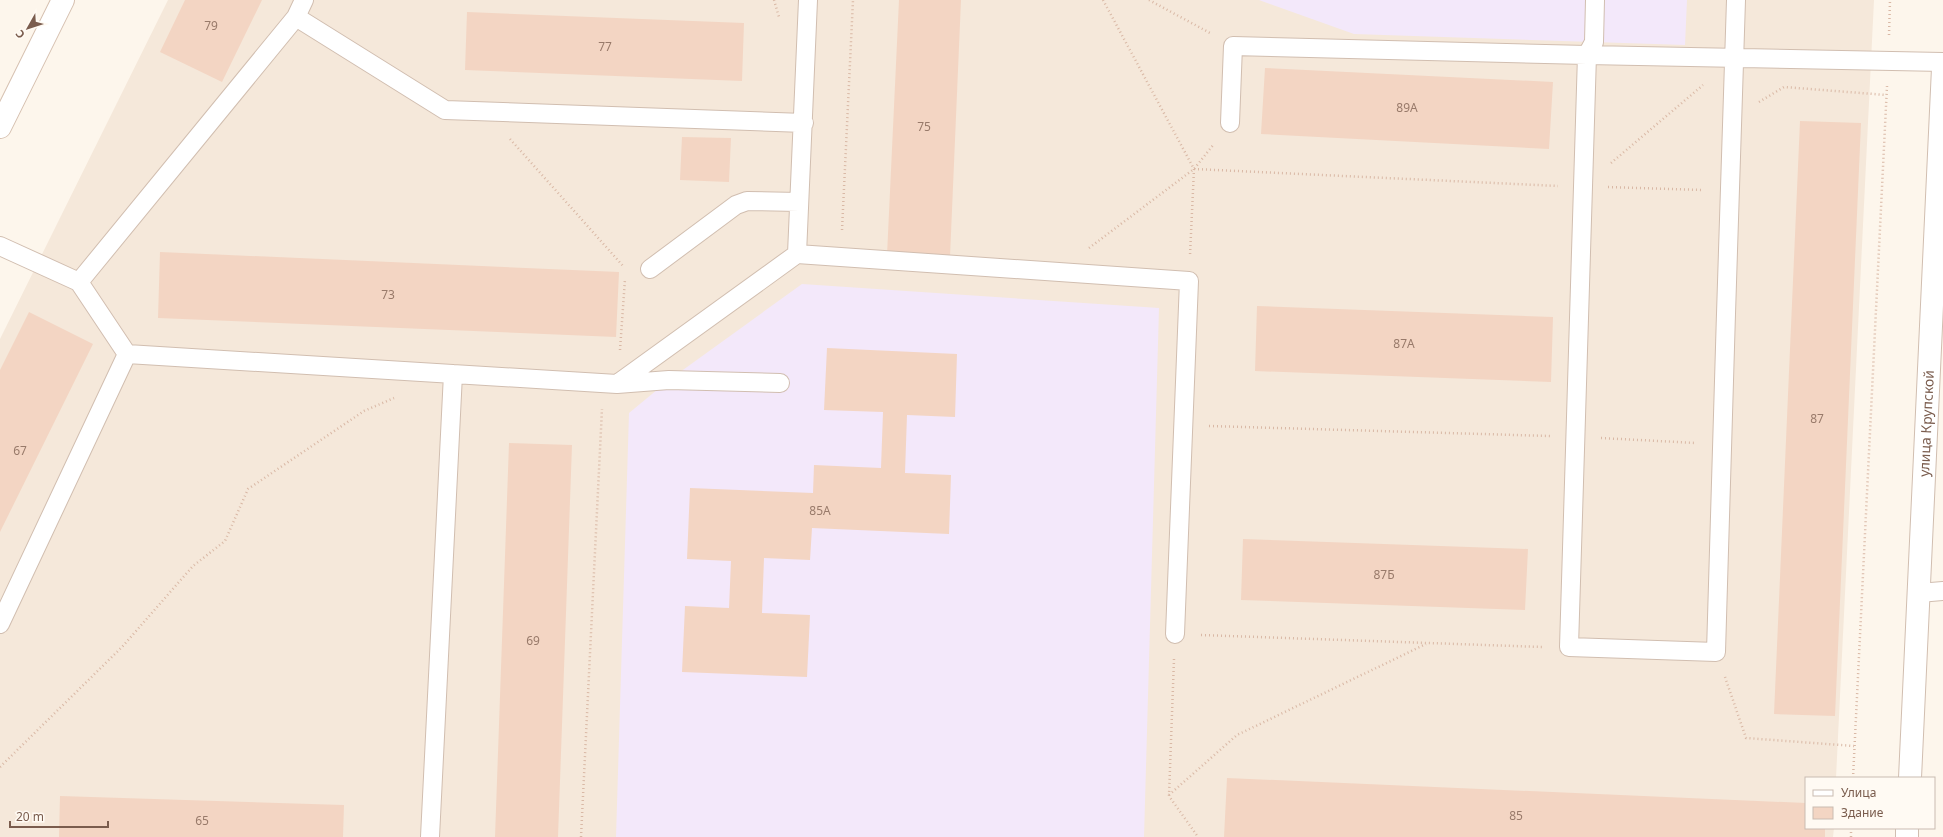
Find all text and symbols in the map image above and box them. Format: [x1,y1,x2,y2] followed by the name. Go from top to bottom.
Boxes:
[8,8,48,48] north arrow
[204,17,218,34] house number: 79
[12,27,28,42] text: С
[598,38,612,55] house number: 77
[1396,99,1418,116] house number: 89А
[917,118,931,135] house number: 75
[381,286,395,303] house number: 73
[1393,335,1415,352] house number: 87А
[1914,370,1938,477] street label: улица Крупской
[1810,410,1824,427] house number: 87
[13,442,27,459] house number: 67
[809,502,831,519] house number: 85А
[1373,566,1395,583] house number: 87Б
[526,632,540,649] house number: 69
[1805,777,1935,829] legend
[1841,784,1876,801] text: Улица
[10,803,108,829] scale bar
[1841,804,1884,821] text: Здание
[1509,807,1523,824] house number: 85
[16,808,44,825] text: 20 m
[195,812,209,829] house number: 65

